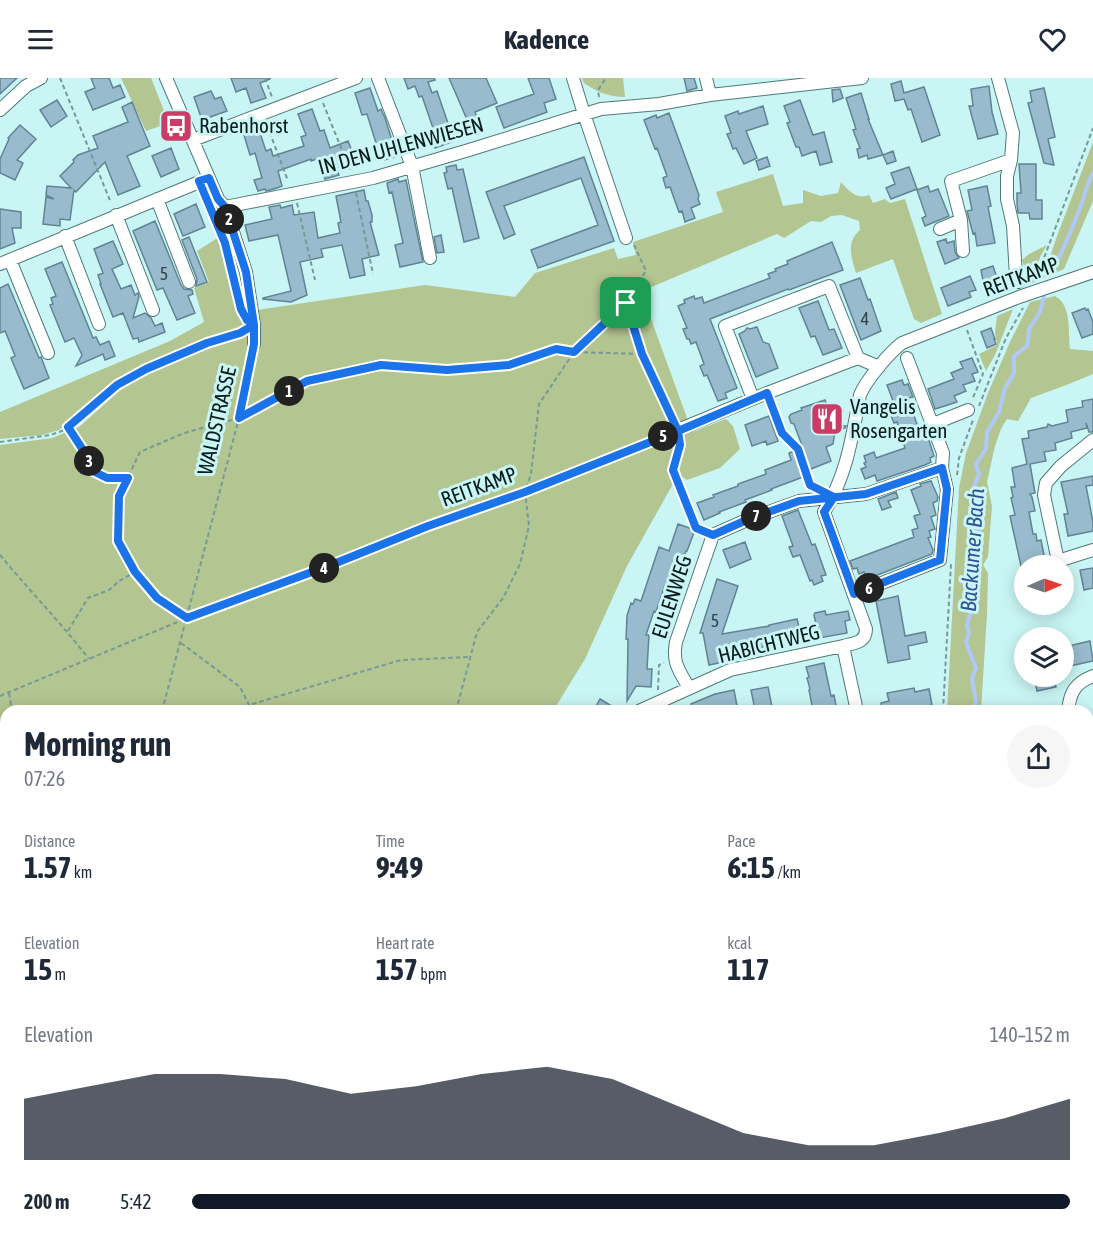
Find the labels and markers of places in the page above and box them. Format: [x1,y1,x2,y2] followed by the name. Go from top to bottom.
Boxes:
[158,108,194,144] bus stop icon: Rabenhorst
[199,113,289,137] place label: Rabenhorst
[214,204,244,234] pin: 2
[600,277,651,328] pin
[274,376,304,406] pin: 1
[850,394,947,442] place label: Vangelis Rosengarten
[809,401,845,437] restaurant icon: Vangelis Rosengarten
[648,421,678,451] pin: 5
[74,446,104,476] pin: 3
[741,501,771,531] pin: 7
[309,553,339,583] pin: 4
[854,573,884,603] pin: 6

